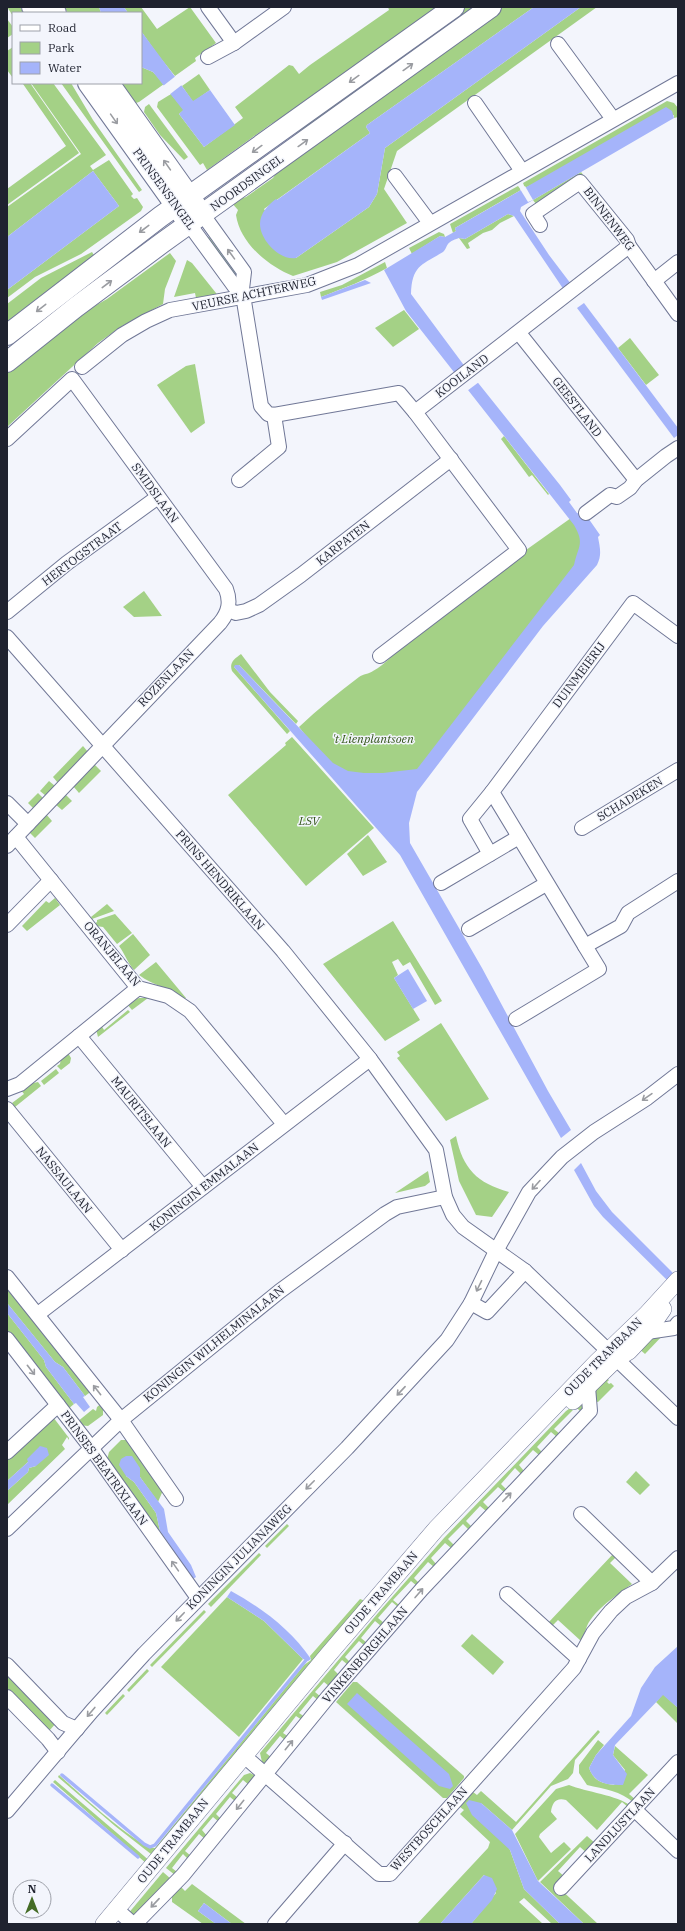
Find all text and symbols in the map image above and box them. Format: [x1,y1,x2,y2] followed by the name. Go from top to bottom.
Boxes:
[12,12,142,84] legend
[48,20,77,35] text: Road
[48,40,74,55] text: Park
[48,60,82,75] text: Water
[402,63,413,71] one-way arrow
[349,75,360,83] one-way arrow
[110,113,118,124] one-way arrow
[297,139,308,147] one-way arrow
[130,145,199,232] street label: PRINSENSINGEL
[251,145,262,153] one-way arrow
[207,151,286,214] street label: NOORDSINGEL
[163,160,171,171] one-way arrow
[581,184,638,254] street label: BINNENWEG
[139,225,150,233] one-way arrow
[227,249,236,260] one-way arrow
[190,273,318,314] street label: VEURSE ACHTERWEG
[101,280,112,288] one-way arrow
[36,304,47,312] one-way arrow
[432,351,491,401] street label: KOOILAND
[549,374,605,440] street label: GEESTLAND
[129,460,182,526] street label: SMIDSLAAN
[313,517,373,568] street label: KARPATEN
[39,518,125,589] street label: HERTOGSTRAAT
[549,639,608,711] street label: DUINMEIERIJ
[134,646,197,710] street label: ROZENLAAN
[332,731,414,746] park label: 't Lienplantsoen
[594,773,665,824] street label: SCHADEKEN
[298,813,321,828] park label: LSV
[173,827,268,933] street label: PRINS HENDRIKLAAN
[81,918,144,989] street label: ORANJELAAN
[108,1073,175,1150] street label: MAURITSLAAN
[642,1093,653,1101] one-way arrow
[146,1139,261,1234] street label: KONINGIN EMMALAAN
[33,1143,96,1216] street label: NASSAULAAN
[531,1180,540,1190] one-way arrow
[475,1279,482,1291] one-way arrow
[140,1282,287,1405] street label: KONINGIN WILHELMINALAAN
[560,1314,645,1399] street label: OUDE TRAMBAAN
[27,1364,35,1375] one-way arrow
[92,1384,101,1395] one-way arrow
[396,1386,406,1396] one-way arrow
[58,1407,151,1528] street label: PRINSES BEATRIXLAAN
[305,1480,315,1490] one-way arrow
[502,1492,512,1502] one-way arrow
[183,1500,295,1613] street label: KONINGIN JULIANAWEG
[341,1548,421,1637] street label: OUDE TRAMBAAN
[171,1561,179,1572] one-way arrow
[414,1588,423,1598] one-way arrow
[319,1603,411,1706] street label: VINKENBORGHLAAN
[175,1612,185,1622] one-way arrow
[87,1707,96,1718] one-way arrow
[285,1739,294,1750] one-way arrow
[387,1783,470,1874] street label: WESTBOSCHLAAN
[581,1784,658,1865] street label: LANDLUSTLAAN
[134,1795,211,1886] street label: OUDE TRAMBAAN
[235,1800,244,1810] one-way arrow
[12,1879,52,1919] north arrow
[28,1882,37,1896] text: N
[150,1898,159,1908] one-way arrow

